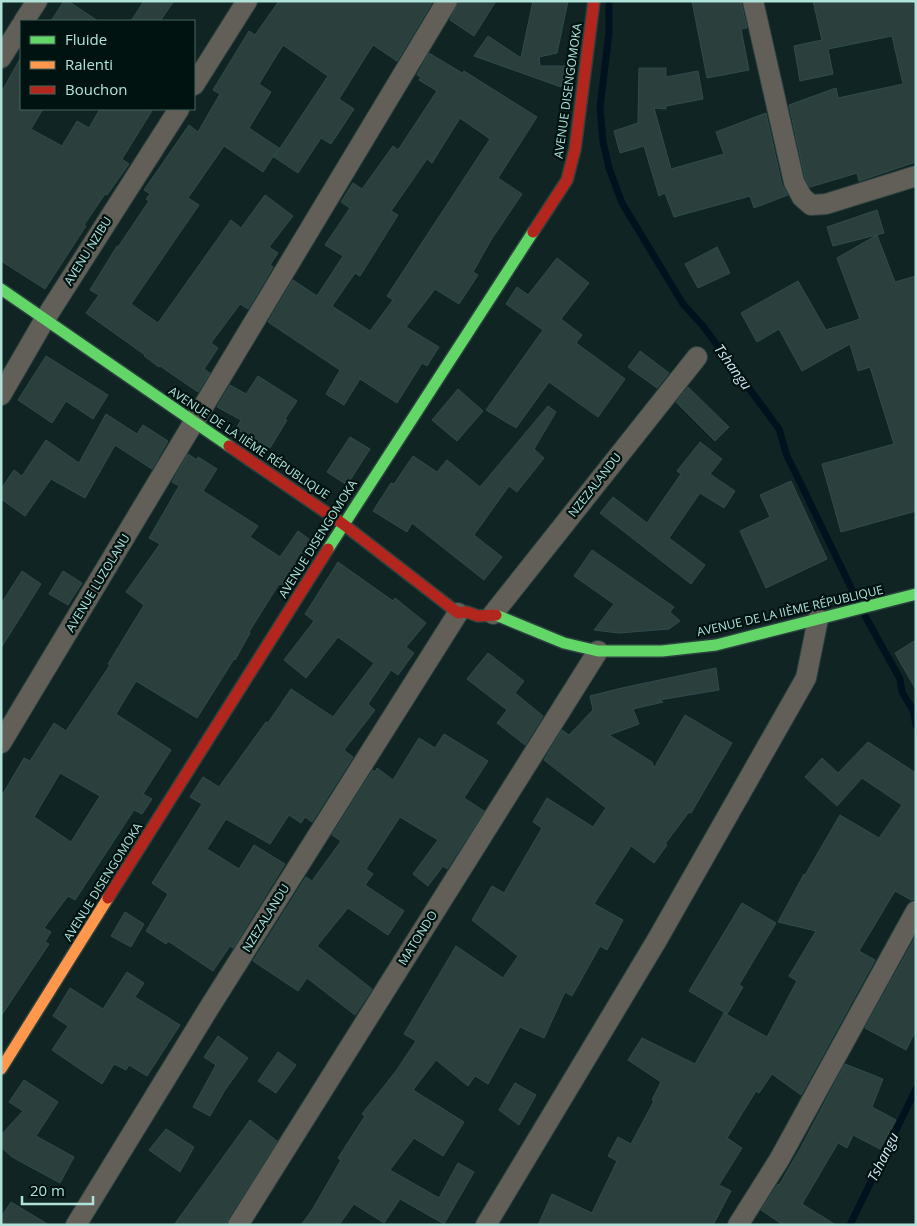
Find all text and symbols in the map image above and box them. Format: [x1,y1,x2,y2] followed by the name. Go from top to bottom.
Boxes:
[20,20,195,110] legend
[550,22,585,160] street label: AVENUE DISENGOMOKA
[65,29,107,49] text: Fluide
[65,54,113,74] text: Ralenti
[65,79,128,99] text: Bouchon
[60,213,115,288] street label: AVENU NZIBU
[710,340,756,393] water label: Tshangu
[166,382,333,503] street label: AVENUE DE LA IIÈME RÉPUBLIQUE
[564,449,625,520] street label: NZEZALANDU
[274,476,361,601] street label: AVENUE DISENGOMOKA
[61,530,134,635] street label: AVENUE LUZOLANU
[695,581,885,640] street label: AVENUE DE LA IIÈME RÉPUBLIQUE
[59,819,146,944] street label: AVENUE DISENGOMOKA
[238,880,293,955] street label: NZEZALANDU
[394,907,441,968] street label: MATONDO
[863,1129,903,1184] water label: Tshangu
[22,1174,94,1206] scale bar
[30,1180,65,1200] text: 20 m

